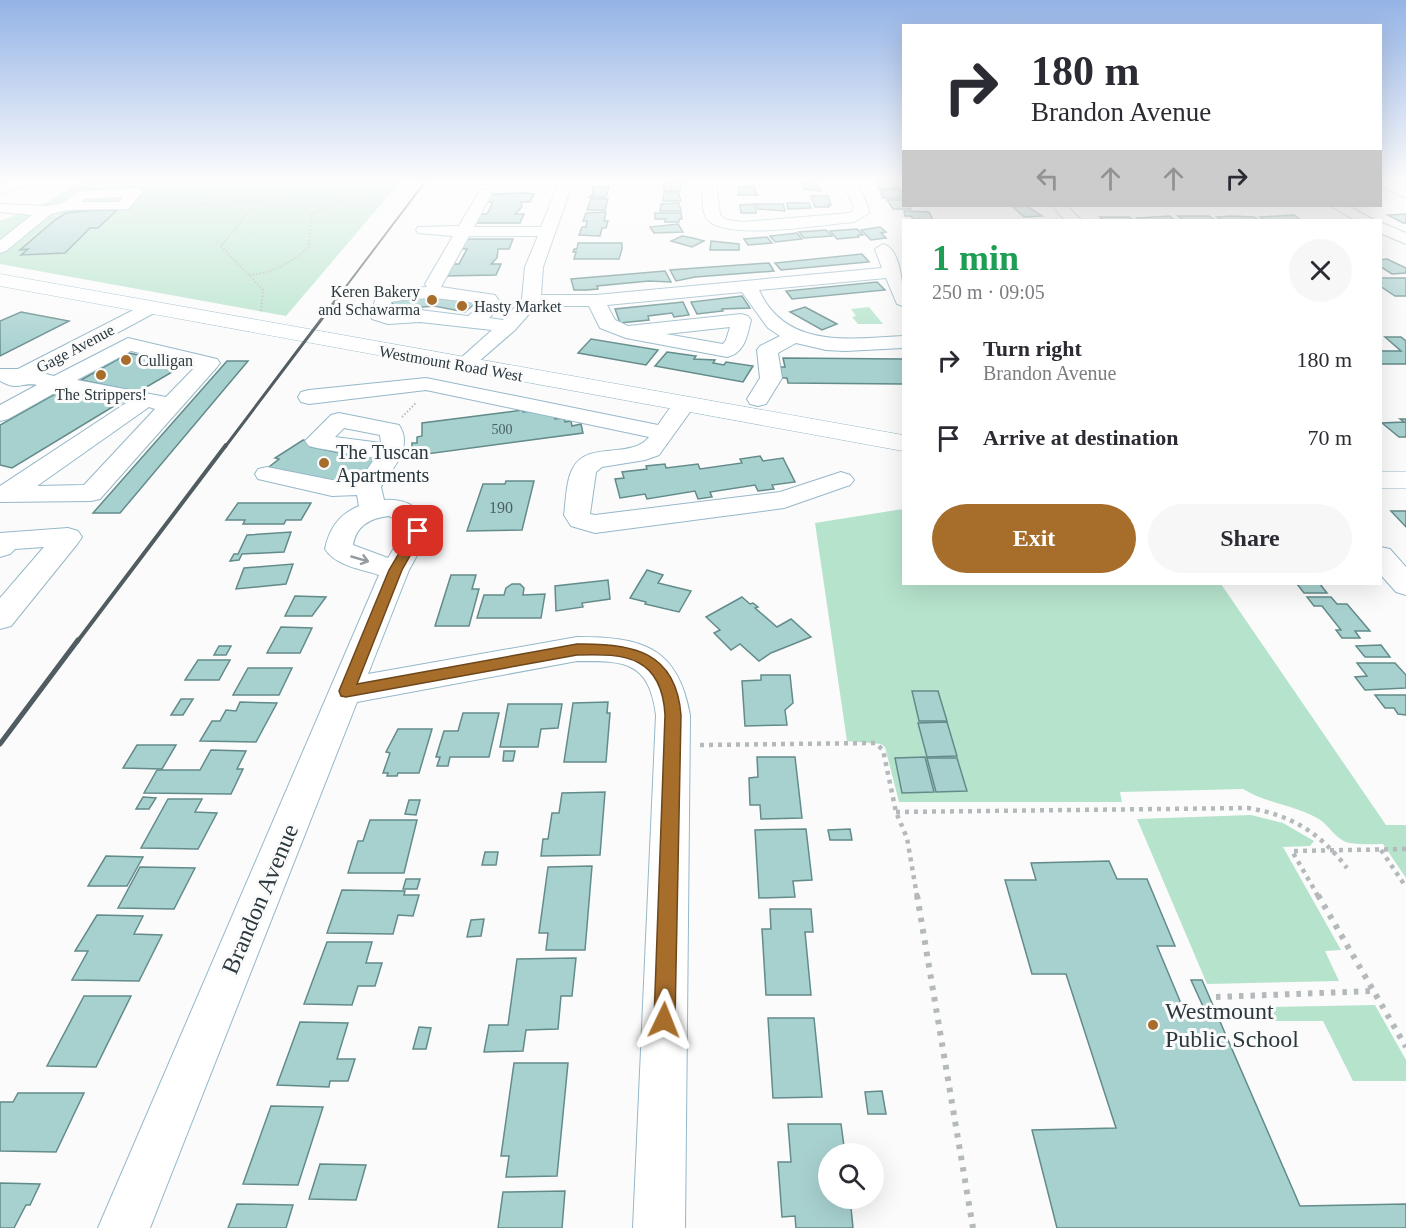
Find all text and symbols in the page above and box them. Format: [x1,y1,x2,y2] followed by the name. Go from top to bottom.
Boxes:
[932,48,1010,126] icon: right
[1031,48,1140,94] text: 180 m
[1031,97,1211,127] text: Brandon Avenue
[1031,162,1064,195] icon: left
[1094,162,1127,195] icon: ahead
[1157,162,1190,195] icon: ahead
[1220,162,1253,195] icon: right
[932,238,1019,278] text: 1 min
[1289,239,1352,302] button: close
[932,281,1045,303] text: 250 m · 09:05
[318,283,420,318] place label: Keren Bakery and Schawarma
[425,293,439,307] marker: Keren Bakery and Schawarma
[474,298,562,316] place label: Hasty Market
[455,299,469,313] marker: Hasty Market
[34,321,117,377] street label: Gage Avenue
[983,336,1082,361] text: Turn right
[378,342,525,385] street label: Westmount Road West
[932,344,965,377] icon: right
[1296,347,1352,372] text: 180 m
[138,352,193,370] place label: Culligan
[119,353,133,367] marker: Culligan
[983,362,1117,384] text: Brandon Avenue
[94,368,108,382] marker: The Strippers!
[55,386,147,404] place label: The Strippers!
[492,422,513,437] house number: 500
[932,422,965,455] icon: arrive
[983,425,1179,450] text: Arrive at destination
[1307,425,1352,450] text: 70 m
[336,441,430,487] place label: The Tuscan Apartments
[317,456,331,470] marker: The Tuscan Apartments
[489,499,513,516] house number: 190
[932,504,1136,573] button: Exit
[1148,504,1352,573] button: Share
[392,505,443,556] pin
[401,514,434,547] icon: arrive
[350,553,369,565] one-way arrow
[217,820,303,978] street label: Brandon Avenue
[632,988,696,1052] position arrow
[1165,998,1299,1052] place label: Westmount Public School
[1146,1018,1160,1032] marker: Westmount Public School
[818,1143,884,1209] map controls
[818,1143,884,1209] button: search

